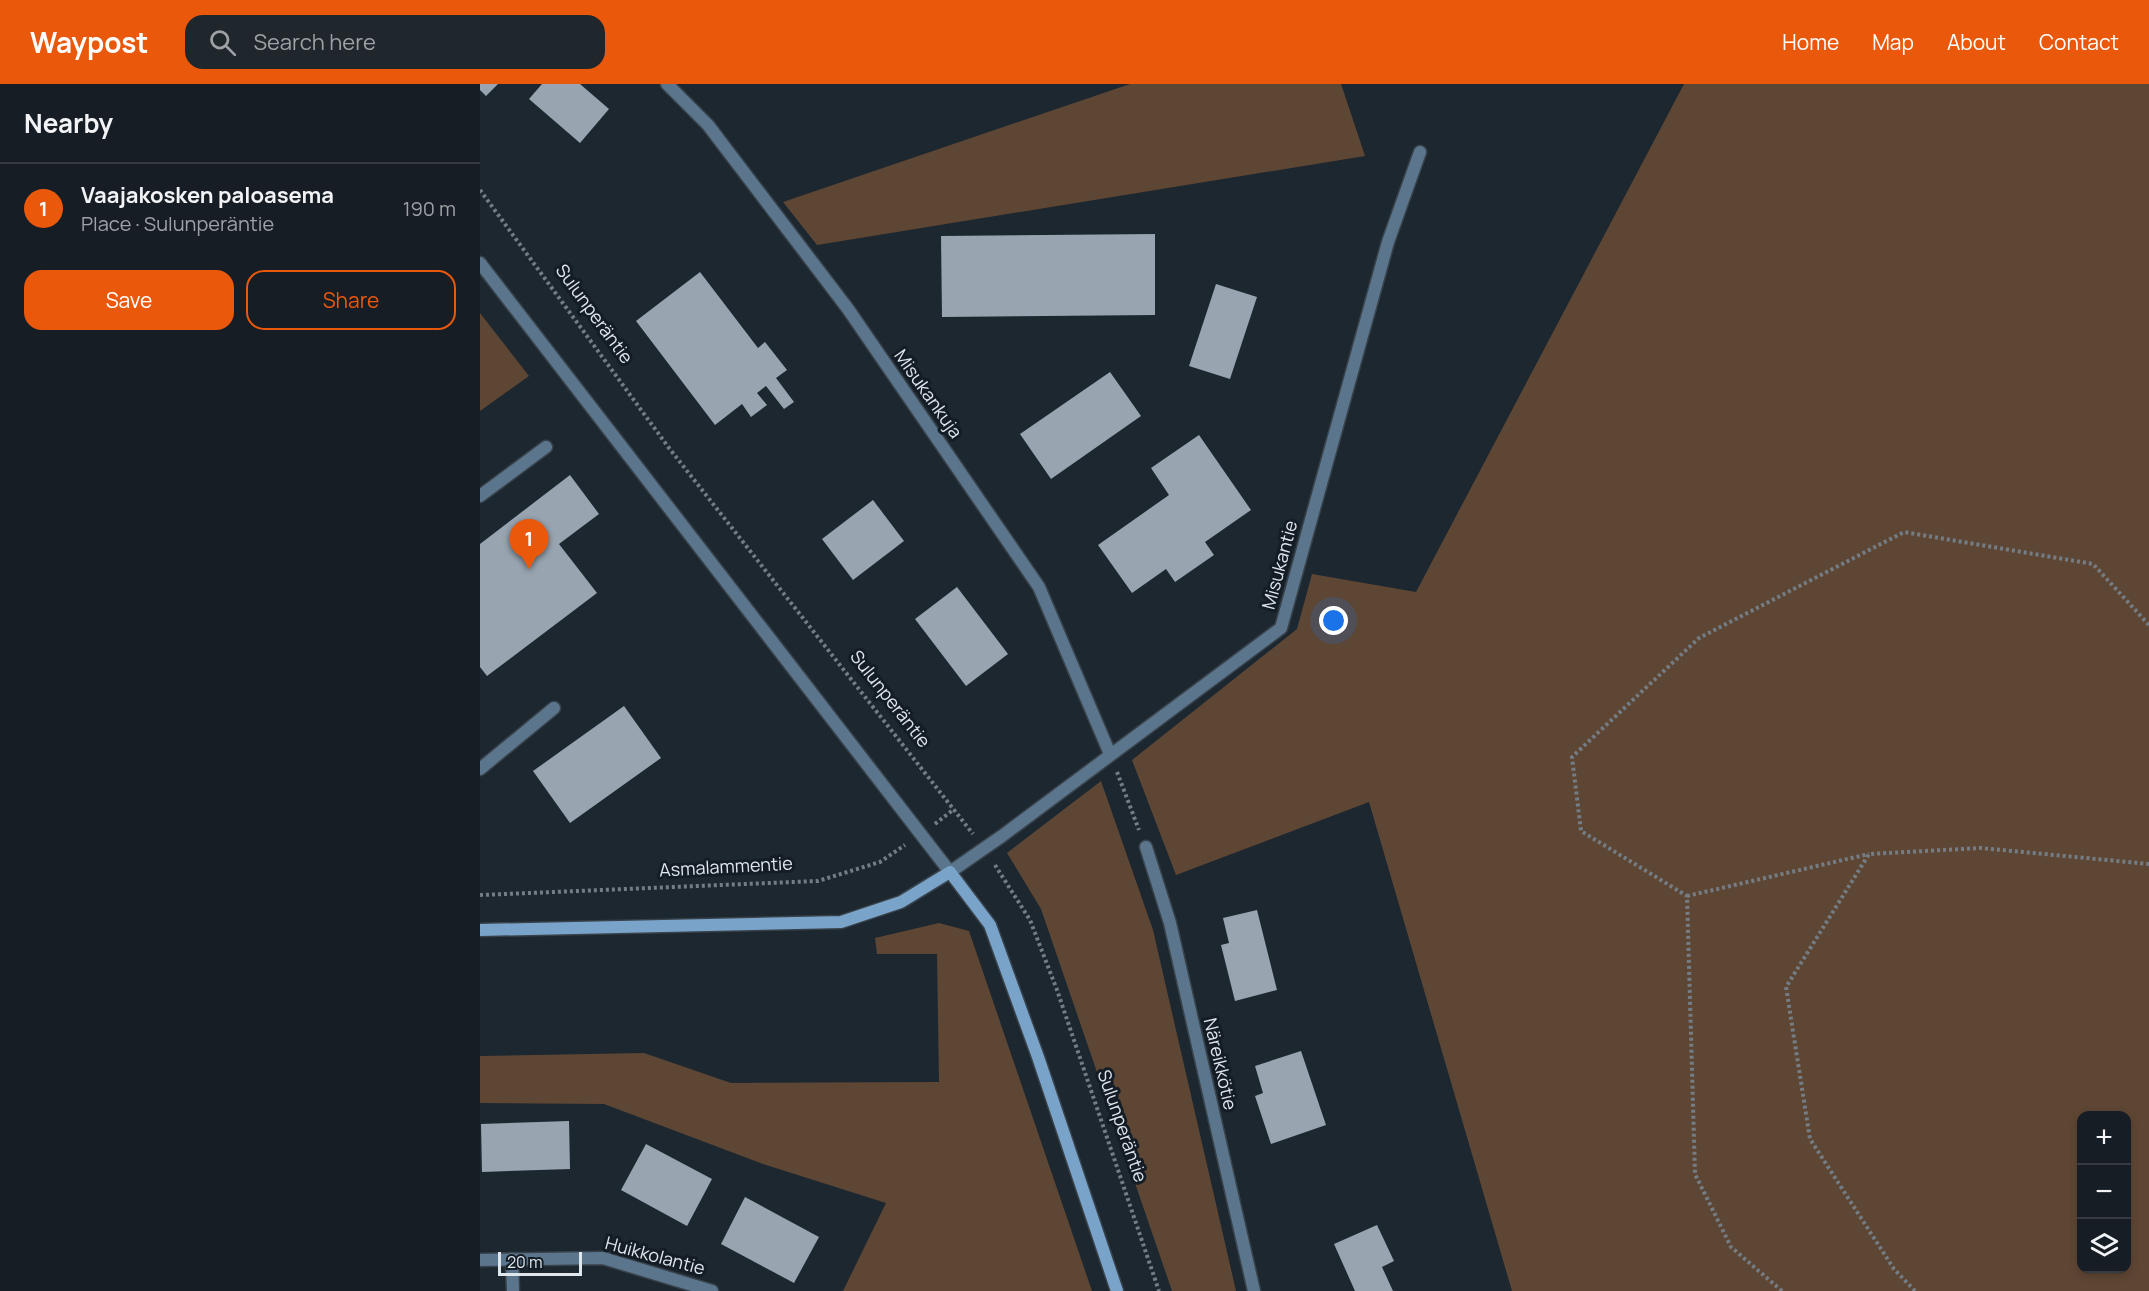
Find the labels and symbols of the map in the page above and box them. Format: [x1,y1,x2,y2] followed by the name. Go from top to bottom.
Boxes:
[551,259,639,368] street label: Sulunperäntie
[889,344,968,443] street label: Misukankuja
[1256,518,1302,612] street label: Misukantie
[509,520,548,569] pin: 1
[1319,606,1348,635] your location
[845,645,936,752] street label: Sulunperäntie
[659,851,793,881] street label: Asmalammentie
[1199,1015,1243,1112] street label: Näreikkötie
[1093,1066,1153,1185] street label: Sulunperäntie
[603,1230,708,1280] street label: Huikkolantie
[498,1249,582,1276] scale bar

